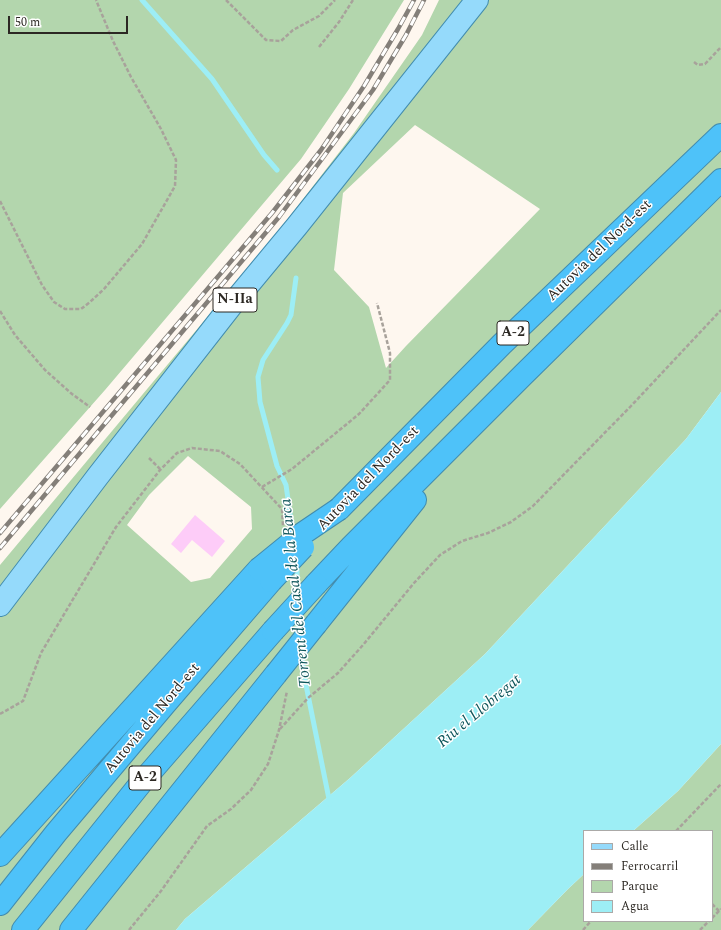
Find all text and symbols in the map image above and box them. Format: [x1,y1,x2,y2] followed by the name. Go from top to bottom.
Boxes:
[10,8,130,34] scale bar
[15,13,40,32] text: 50 m
[544,196,656,306] street label: Autovia del Nord-est
[213,288,257,312] road number: N-IIa
[497,321,529,345] road number: A-2
[314,423,424,535] street label: Autovia del Nord-est
[278,498,316,688] water label: Torrent del Casal de la Barca
[102,660,204,778] street label: Autovia del Nord-est
[434,671,526,753] water label: Riu el Llobregat
[129,766,161,790] road number: A-2
[583,830,713,922] legend
[621,837,648,856] text: Calle
[621,857,678,876] text: Ferrocarril
[621,877,658,896] text: Parque
[621,897,649,916] text: Agua

